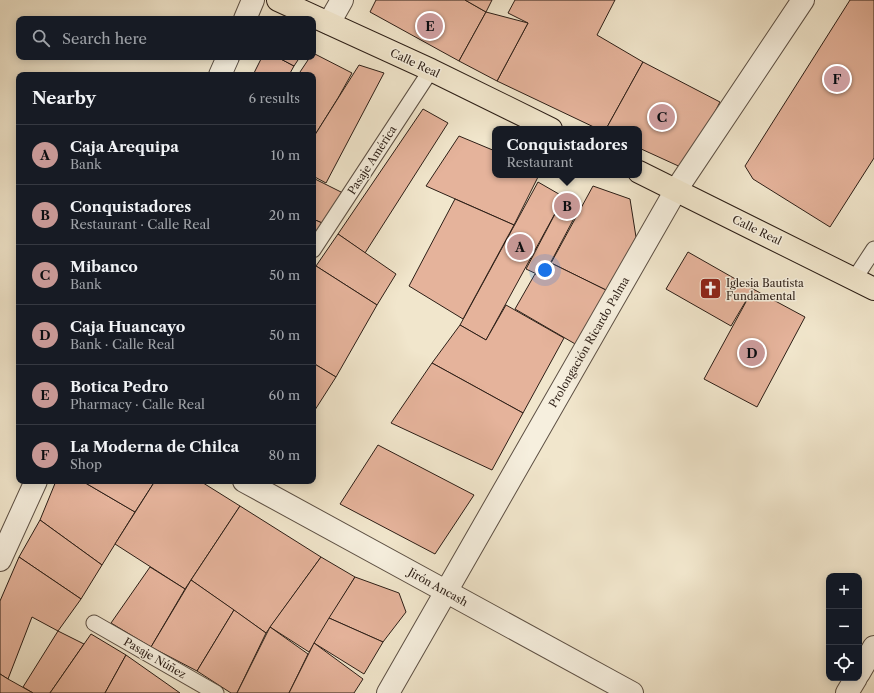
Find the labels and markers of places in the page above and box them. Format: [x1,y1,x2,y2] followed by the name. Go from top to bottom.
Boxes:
[417,11,443,41] pin: E
[824,64,850,94] pin: F
[649,102,675,132] pin: C
[554,191,580,221] pin: B
[507,232,533,262] pin: A
[697,276,723,302] church icon: Iglesia Bautista Fundamental
[726,276,804,303] place label: Iglesia Bautista Fundamental
[739,338,765,368] pin: D

